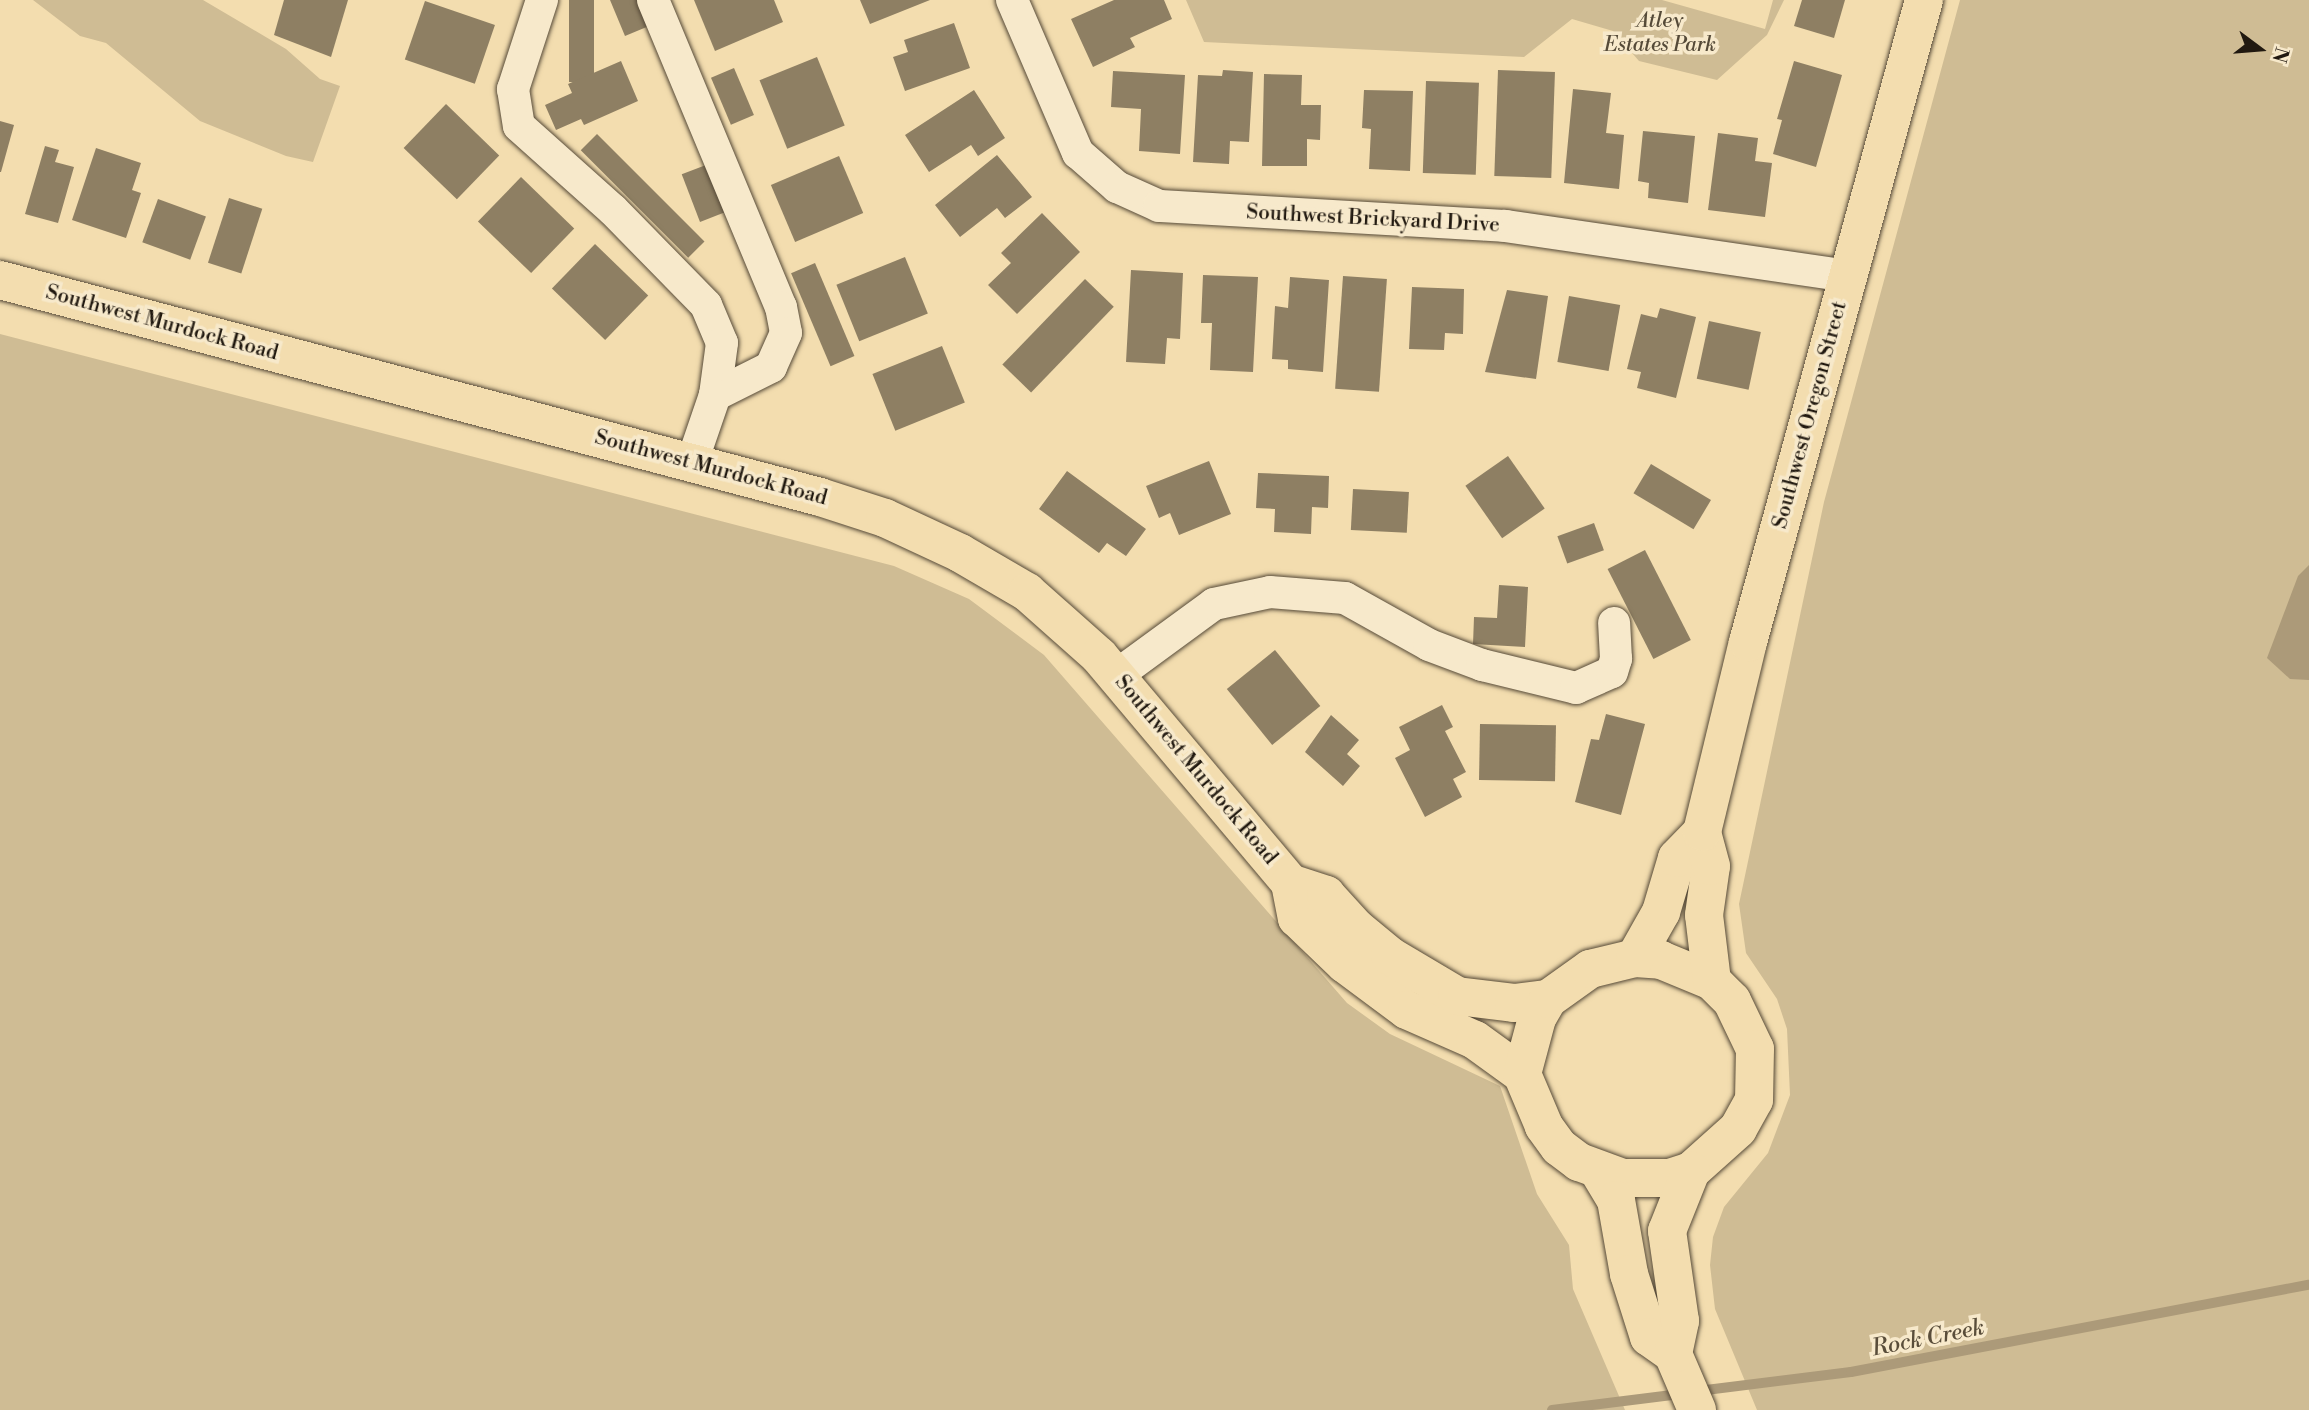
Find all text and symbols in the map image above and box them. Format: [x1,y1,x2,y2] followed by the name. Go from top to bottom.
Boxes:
[1604,8,1716,58] park label: Atley Estates Park
[2225,14,2295,84] north arrow
[2267,44,2294,65] text: N
[1246,200,1500,238] street label: Southwest Brickyard Drive
[43,280,281,366] street label: Southwest Murdock Road
[1767,298,1853,532] street label: Southwest Oregon Street
[592,425,830,511] street label: Southwest Murdock Road
[1109,670,1283,870] street label: Southwest Murdock Road
[1869,1314,1987,1362] water label: Rock Creek

